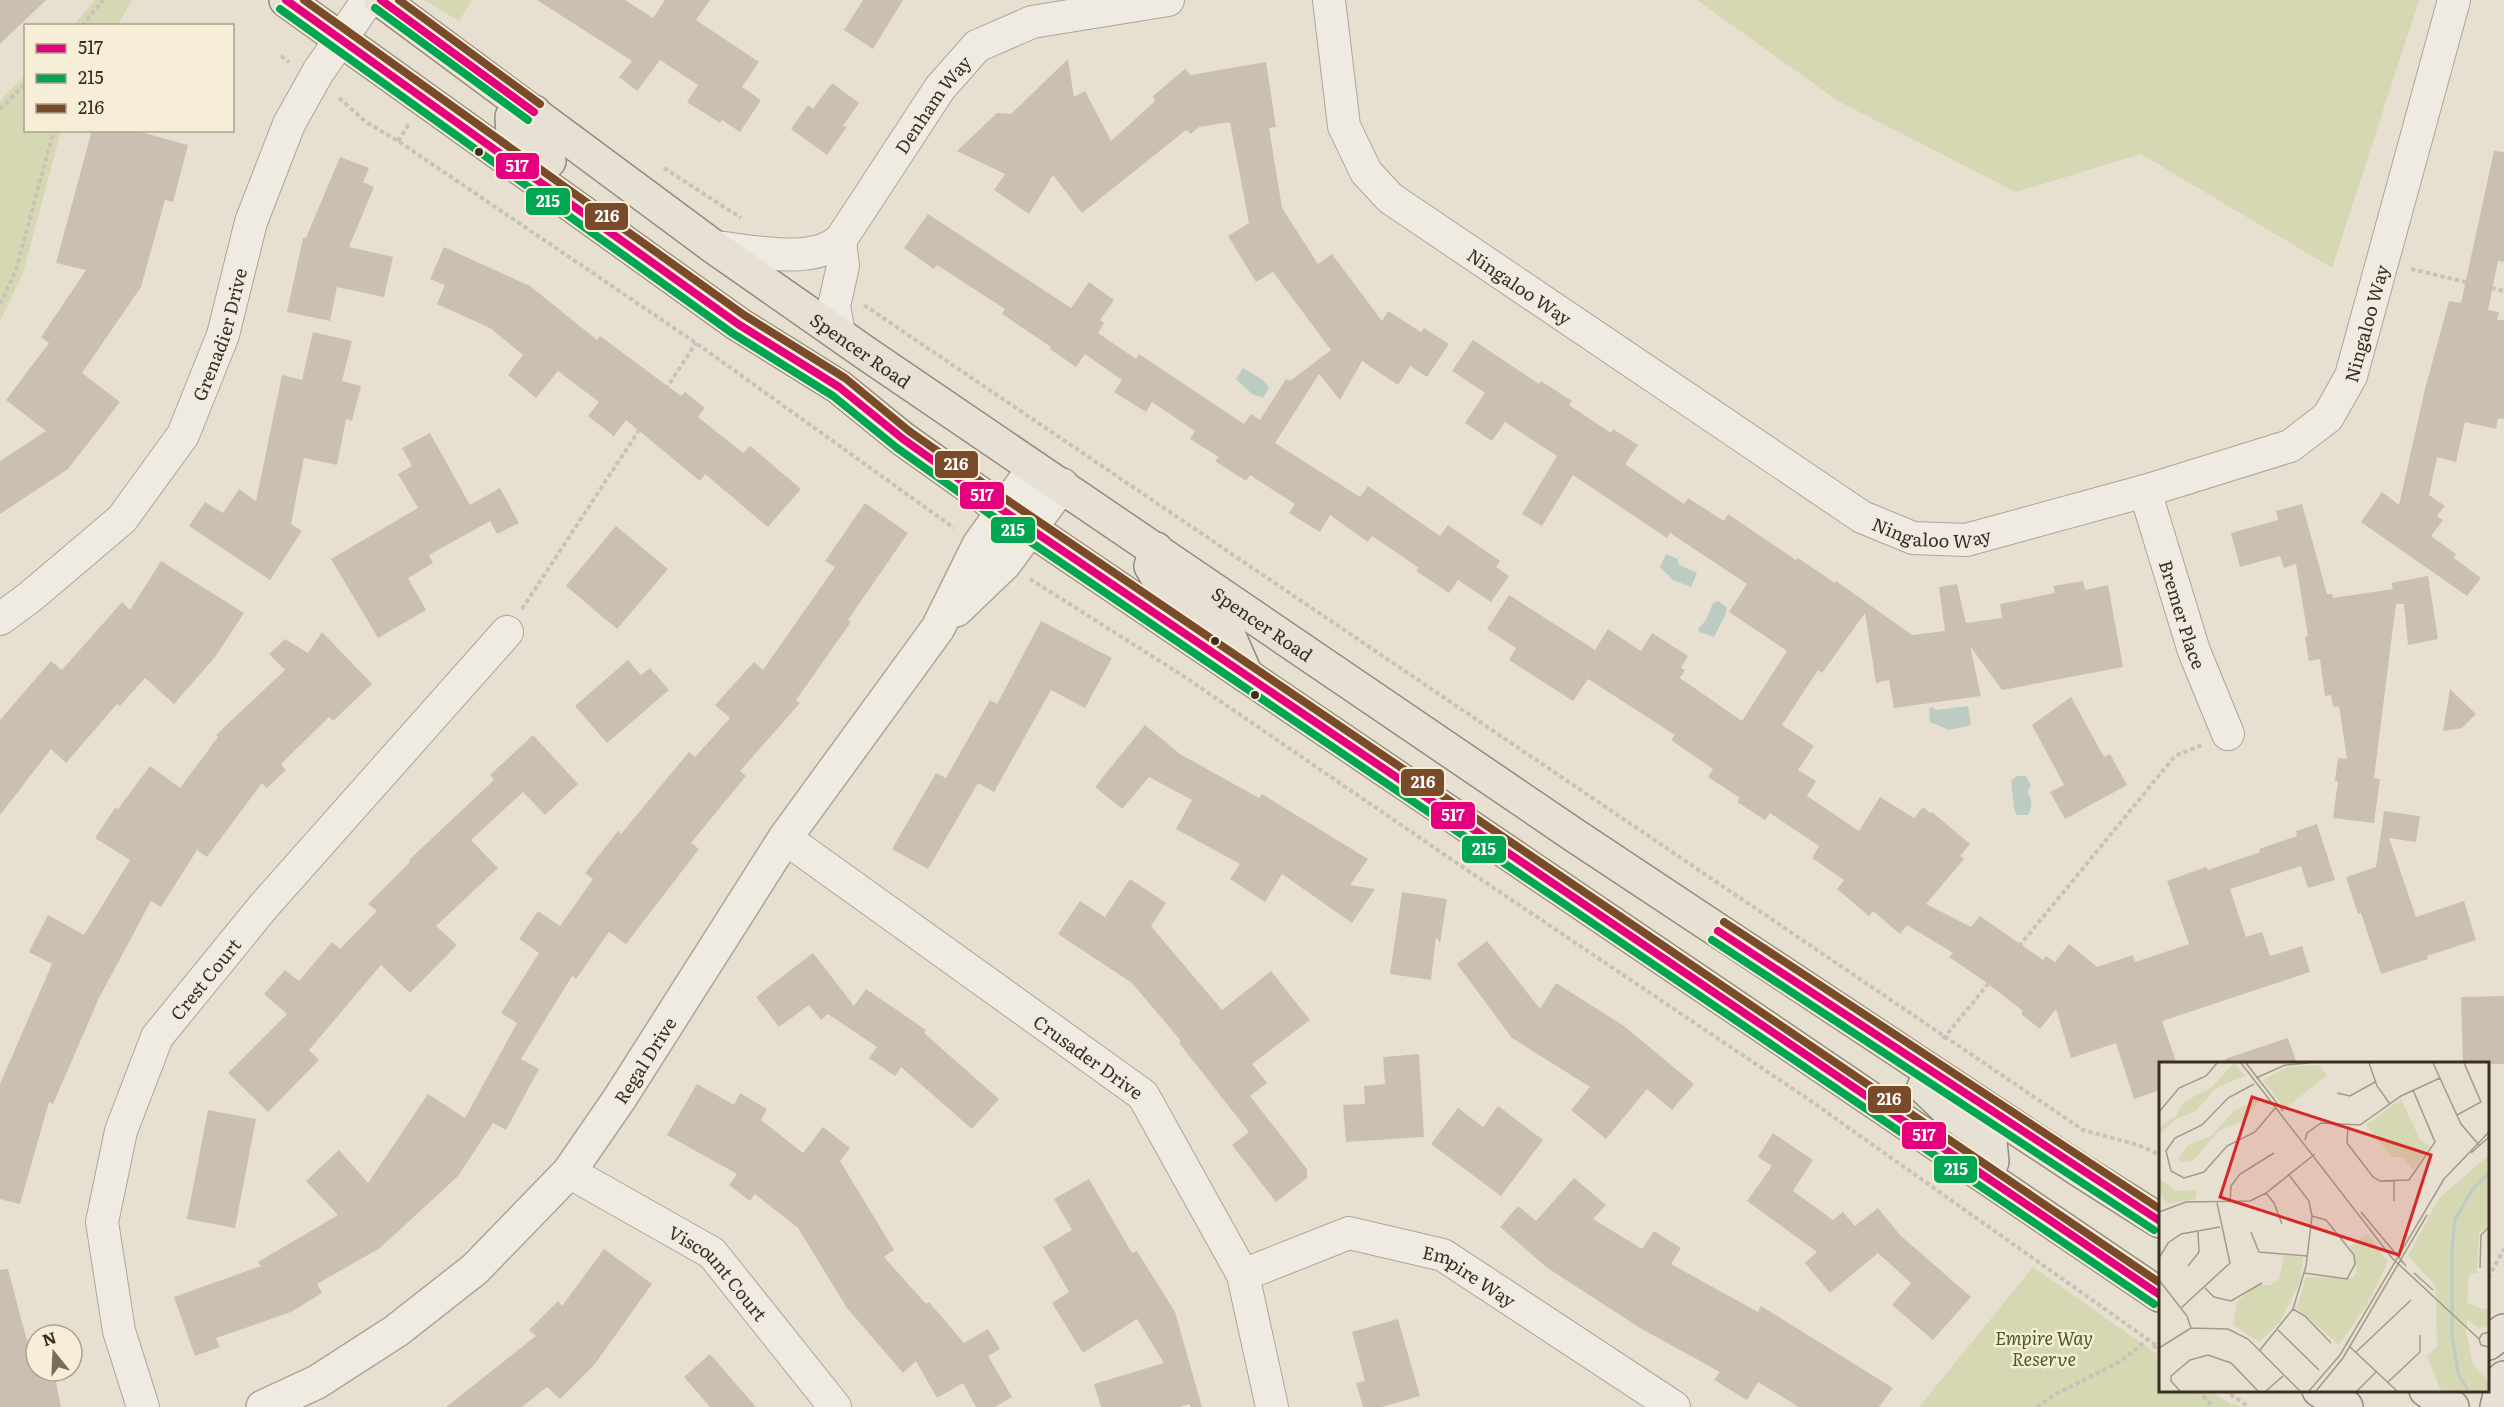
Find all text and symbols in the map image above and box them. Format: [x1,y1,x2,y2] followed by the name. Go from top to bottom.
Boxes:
[24,24,234,132] legend
[78,33,103,60] text: 517
[887,48,977,159] street label: Denham Way
[78,63,104,90] text: 215
[78,93,104,120] text: 216
[473,146,485,158] unlabelled marker
[495,152,540,180] line badge: 517
[505,153,529,177] text: 517
[525,187,571,216] line badge: 215
[536,188,560,212] text: 215
[584,202,629,231] line badge: 216
[595,203,619,227] text: 216
[1462,241,1578,331] street label: Ningaloo Way
[2336,261,2395,385] street label: Ningaloo Way
[185,265,253,404] street label: Grenadier Drive
[805,305,917,394] street label: Spencer Road
[934,450,979,479] line badge: 216
[944,451,968,475] text: 216
[959,481,1005,510] line badge: 517
[970,482,994,506] text: 517
[1868,509,1995,554] street label: Ningaloo Way
[990,516,1036,544] line badge: 215
[1001,517,1025,541] text: 215
[2153,556,2213,673] street label: Bremer Place
[1207,579,1319,667] street label: Spencer Road
[1209,635,1221,647] unlabelled marker
[1249,689,1261,701] unlabelled marker
[1400,768,1445,797] line badge: 216
[1411,769,1435,793] text: 216
[1430,801,1476,830] line badge: 517
[1441,802,1465,826] text: 517
[1461,835,1507,864] line badge: 215
[1472,836,1496,860] text: 215
[163,931,247,1026] street label: Crest Court
[1028,1007,1149,1105] street label: Crusader Drive
[606,1011,682,1109] street label: Regal Drive
[2159,1062,2489,1392] inset map
[1867,1085,1912,1114] line badge: 216
[1877,1086,1901,1110] text: 216
[1901,1121,1947,1150] line badge: 517
[1912,1122,1936,1146] text: 517
[1933,1155,1978,1184] line badge: 215
[1944,1156,1968,1180] text: 215
[664,1218,775,1327] street label: Viscount Court
[1420,1237,1522,1313] street label: Empire Way
[24,1323,84,1383] north arrow
[39,1324,59,1351] text: N
[1995,1324,2093,1372] park label: Empire Way Reserve

